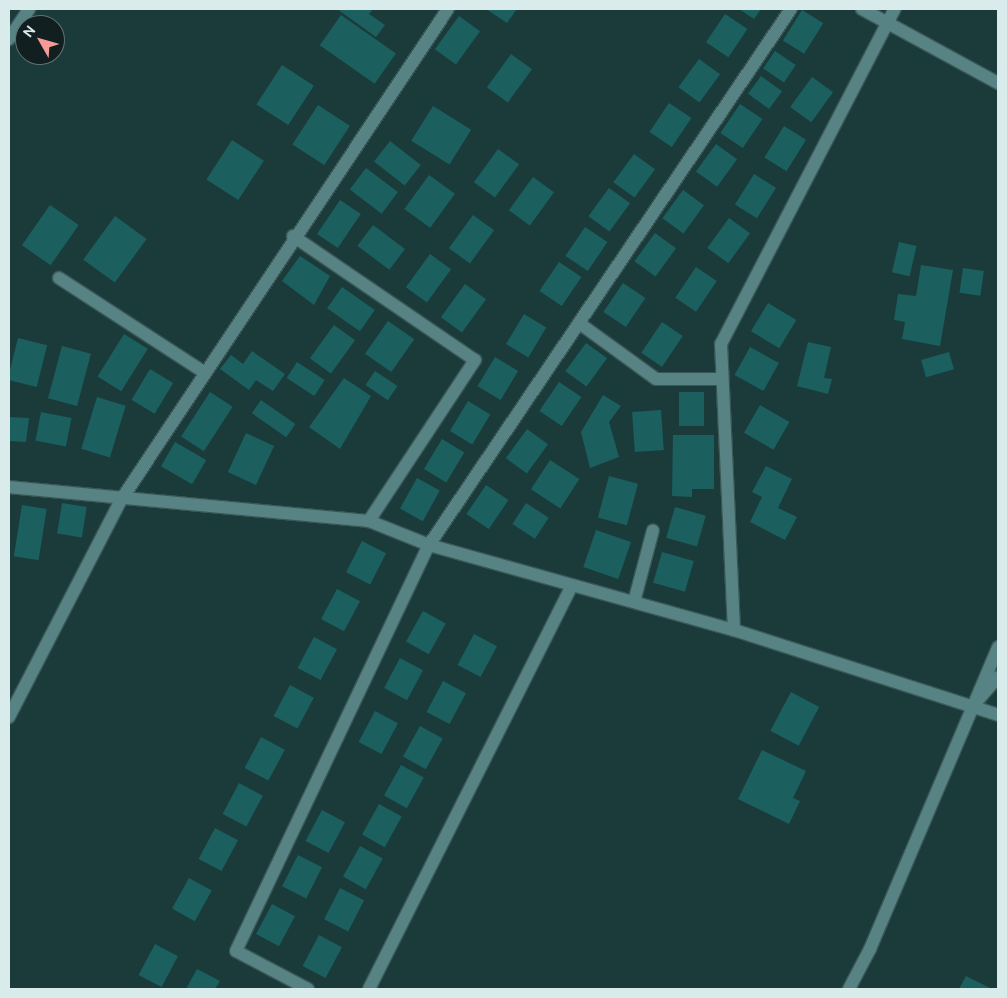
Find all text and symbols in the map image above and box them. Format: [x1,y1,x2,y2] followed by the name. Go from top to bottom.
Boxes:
[15,15,65,65] north arrow
[19,22,38,40] text: N

